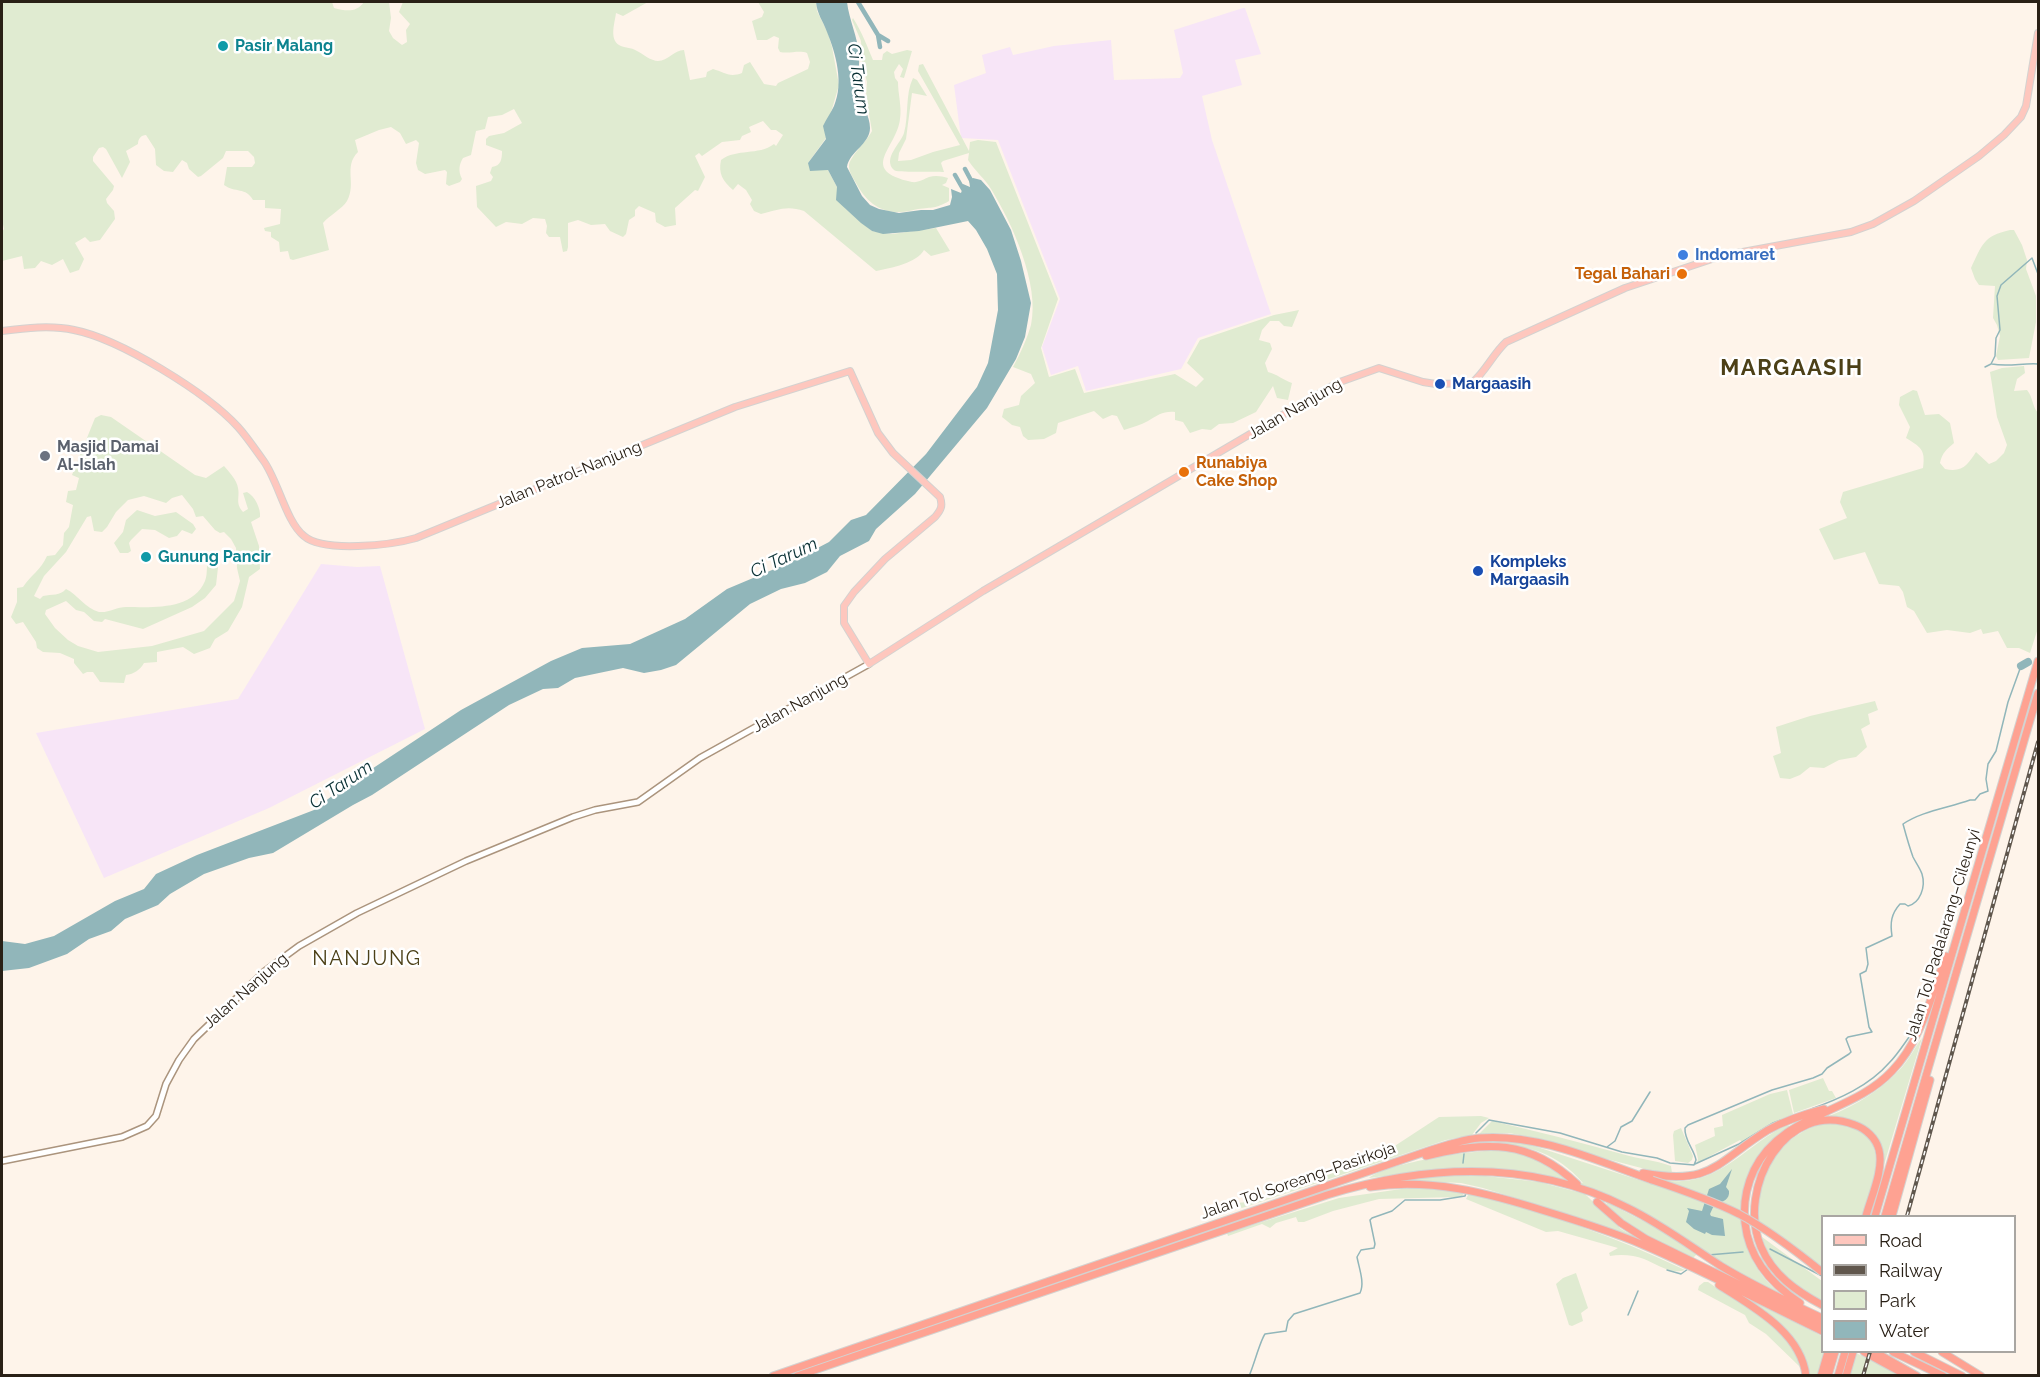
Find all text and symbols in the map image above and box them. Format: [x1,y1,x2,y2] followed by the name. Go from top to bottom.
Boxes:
[235,36,333,56] place label: Pasir Malang
[216,39,230,53] marker: Pasir Malang
[842,42,874,116] water label: Ci Tarum
[1695,245,1775,265] place label: Indomaret
[1676,248,1690,262] marker: Indomaret
[1575,264,1670,284] place label: Tegal Bahari
[1675,267,1689,281] marker: Tegal Bahari
[1720,355,1864,381] district label: MARGAASIH
[1245,374,1345,444] street label: Jalan Nanjung
[1452,374,1531,394] place label: Margaasih
[1433,377,1447,391] marker: Margaasih
[57,437,159,475] place label: Masjid Damai Al-Islah
[494,437,644,513] street label: Jalan Patrol-Nanjung
[38,449,52,463] marker: Masjid Damai Al-Islah
[1196,453,1277,491] place label: Runabiya Cake Shop
[1177,465,1191,479] marker: Runabiya Cake Shop
[747,533,821,583] water label: Ci Tarum
[158,547,271,567] place label: Gunung Pancir
[139,550,153,564] marker: Gunung Pancir
[1490,552,1569,590] place label: Kompleks Margaasih
[1471,564,1485,578] marker: Kompleks Margaasih
[749,669,851,737] street label: Jalan Nanjung
[305,756,377,814] water label: Ci Tarum
[1902,827,1984,1043] street label: Jalan Tol Padalarang–Cileunyi
[312,947,422,971] district label: NANJUNG
[200,949,292,1033] street label: Jalan Nanjung
[1198,1139,1398,1223] street label: Jalan Tol Soreang–Pasirkoja
[1821,1215,2016,1353] legend
[1879,1230,1922,1251] text: Road
[1879,1260,1943,1281] text: Railway
[1879,1290,1916,1311] text: Park
[1879,1320,1929,1341] text: Water

